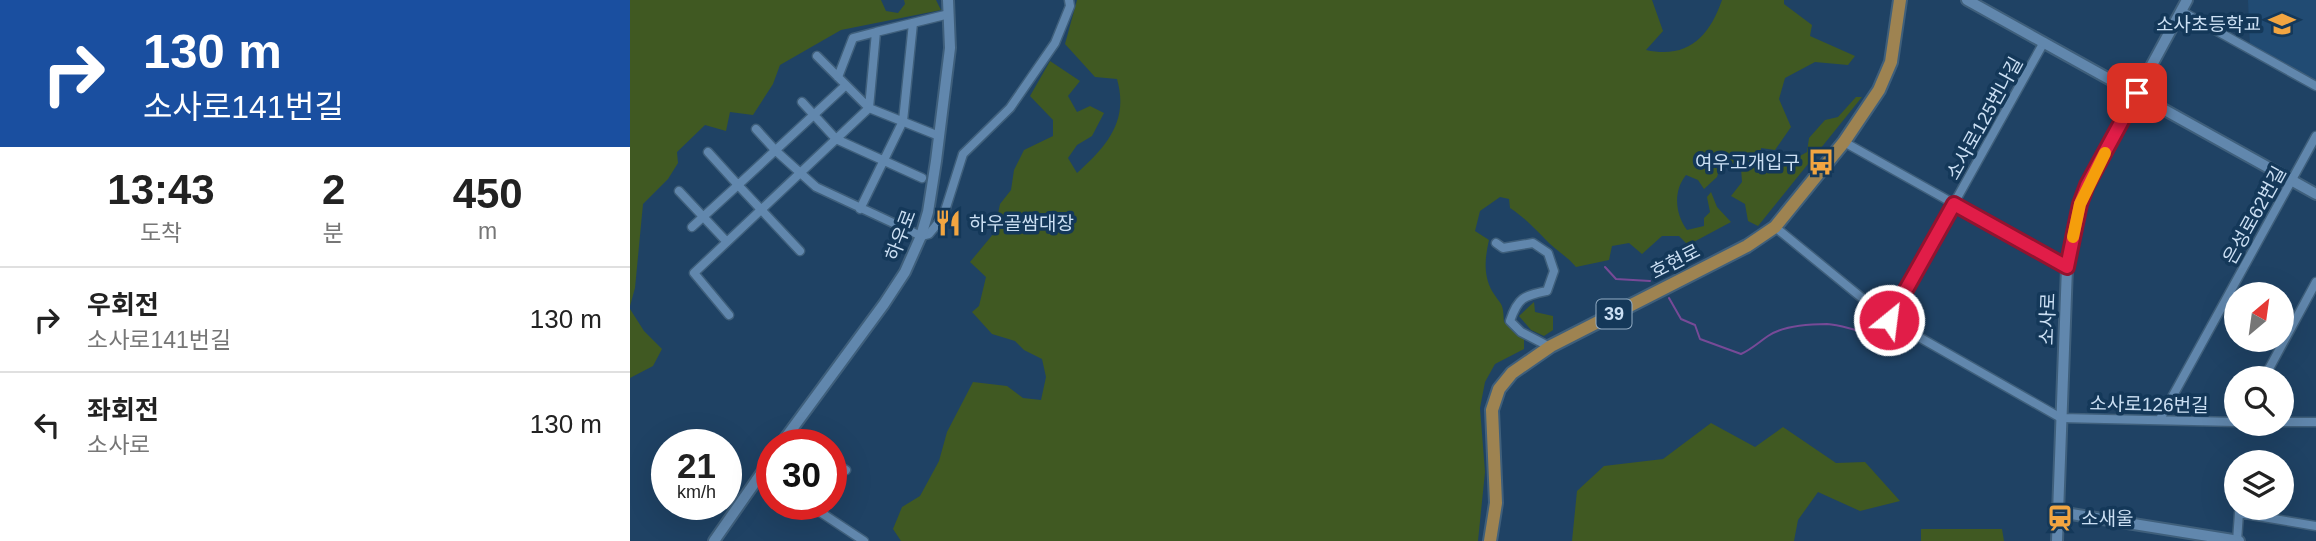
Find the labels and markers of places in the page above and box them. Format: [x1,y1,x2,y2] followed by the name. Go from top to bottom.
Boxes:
[2267,9,2297,39] school or university icon: 소사초등학교
[2156,14,2261,35] place label: 소사초등학교
[2107,63,2167,123] pin
[1806,147,1836,177] bus stop icon: 여우고개입구
[1695,152,1800,173] place label: 여우고개입구
[933,208,963,238] restaurant icon: 하우골쌈대장
[969,213,1074,234] place label: 하우골쌈대장
[2045,503,2075,533] station icon: 소새울
[2081,508,2133,529] place label: 소새울

